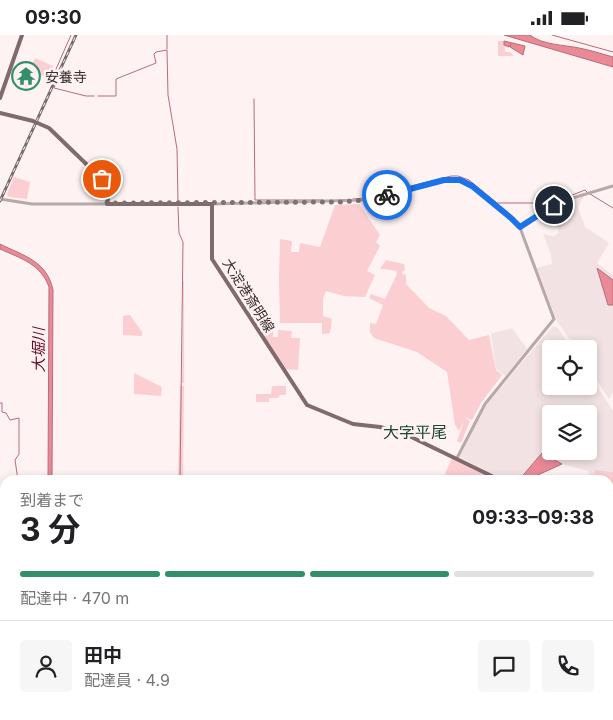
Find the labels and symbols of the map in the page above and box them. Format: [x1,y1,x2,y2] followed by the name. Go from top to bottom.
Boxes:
[11,61,41,91] temple icon: 安養寺
[45,68,87,85] place label: 安養寺
[81,158,123,200] pin
[362,170,412,220] courier
[533,184,575,226] pin
[220,255,278,335] street label: 大淀港斎明線
[29,326,48,373] water label: 大堀川
[383,422,447,442] district label: 大字平尾

